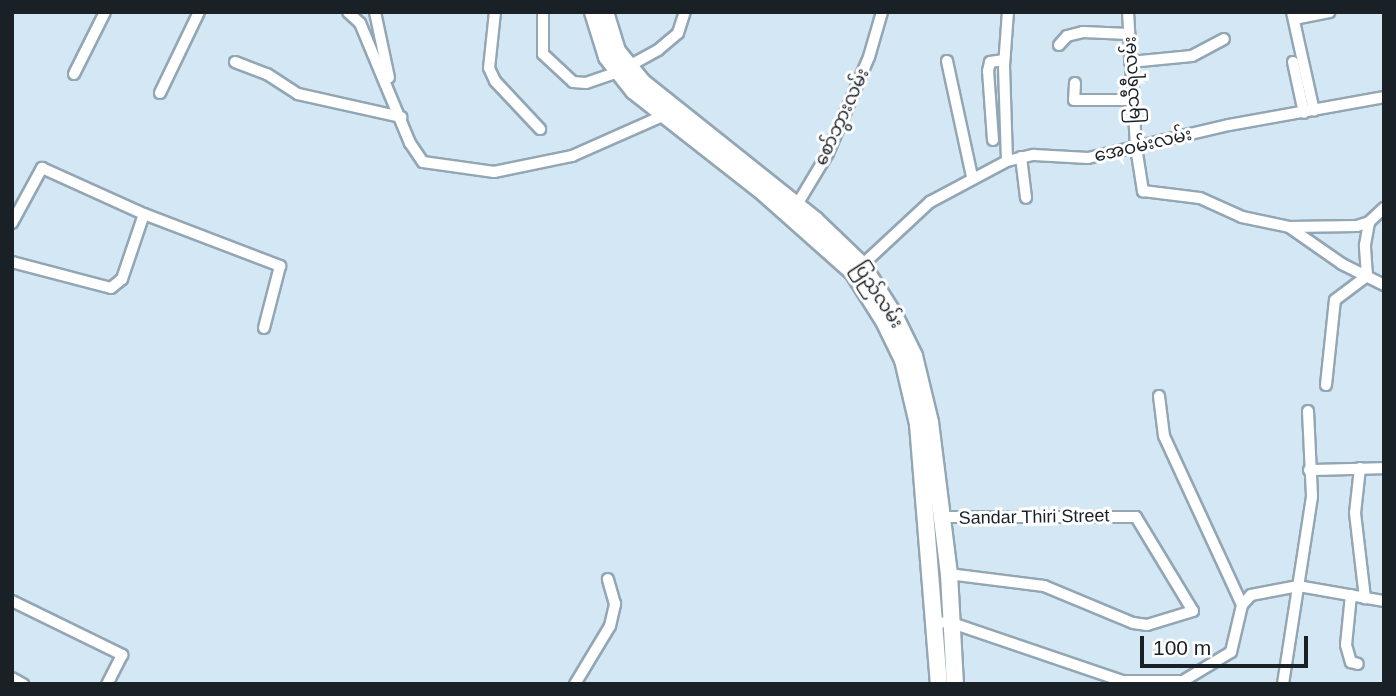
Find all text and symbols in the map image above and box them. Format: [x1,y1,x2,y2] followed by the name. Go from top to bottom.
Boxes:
[1119,36,1145,124] street label: မြသီရီလမ်း
[810,65,874,169] street label: စော်ဘွားလမ်း
[1092,123,1194,167] street label: အေဝမ်းလမ်း
[849,258,907,332] street label: ပြည်လမ်း
[958,505,1110,529] street label: Sandar Thiri Street
[1144,622,1312,666] scale bar
[1153,636,1211,659] text: 100 m

